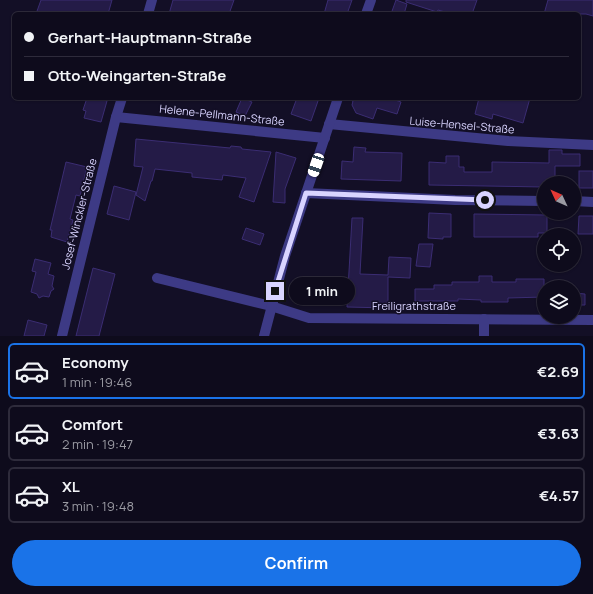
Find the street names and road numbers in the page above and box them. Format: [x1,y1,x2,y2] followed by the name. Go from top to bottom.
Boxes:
[159,100,286,129] street label: Helene-Pellmann-Straße
[409,112,516,137] street label: Luise-Hensel-Straße
[57,156,100,271] street label: Josef-Winckler-Straße
[372,298,457,313] street label: Freiligrathstraße

